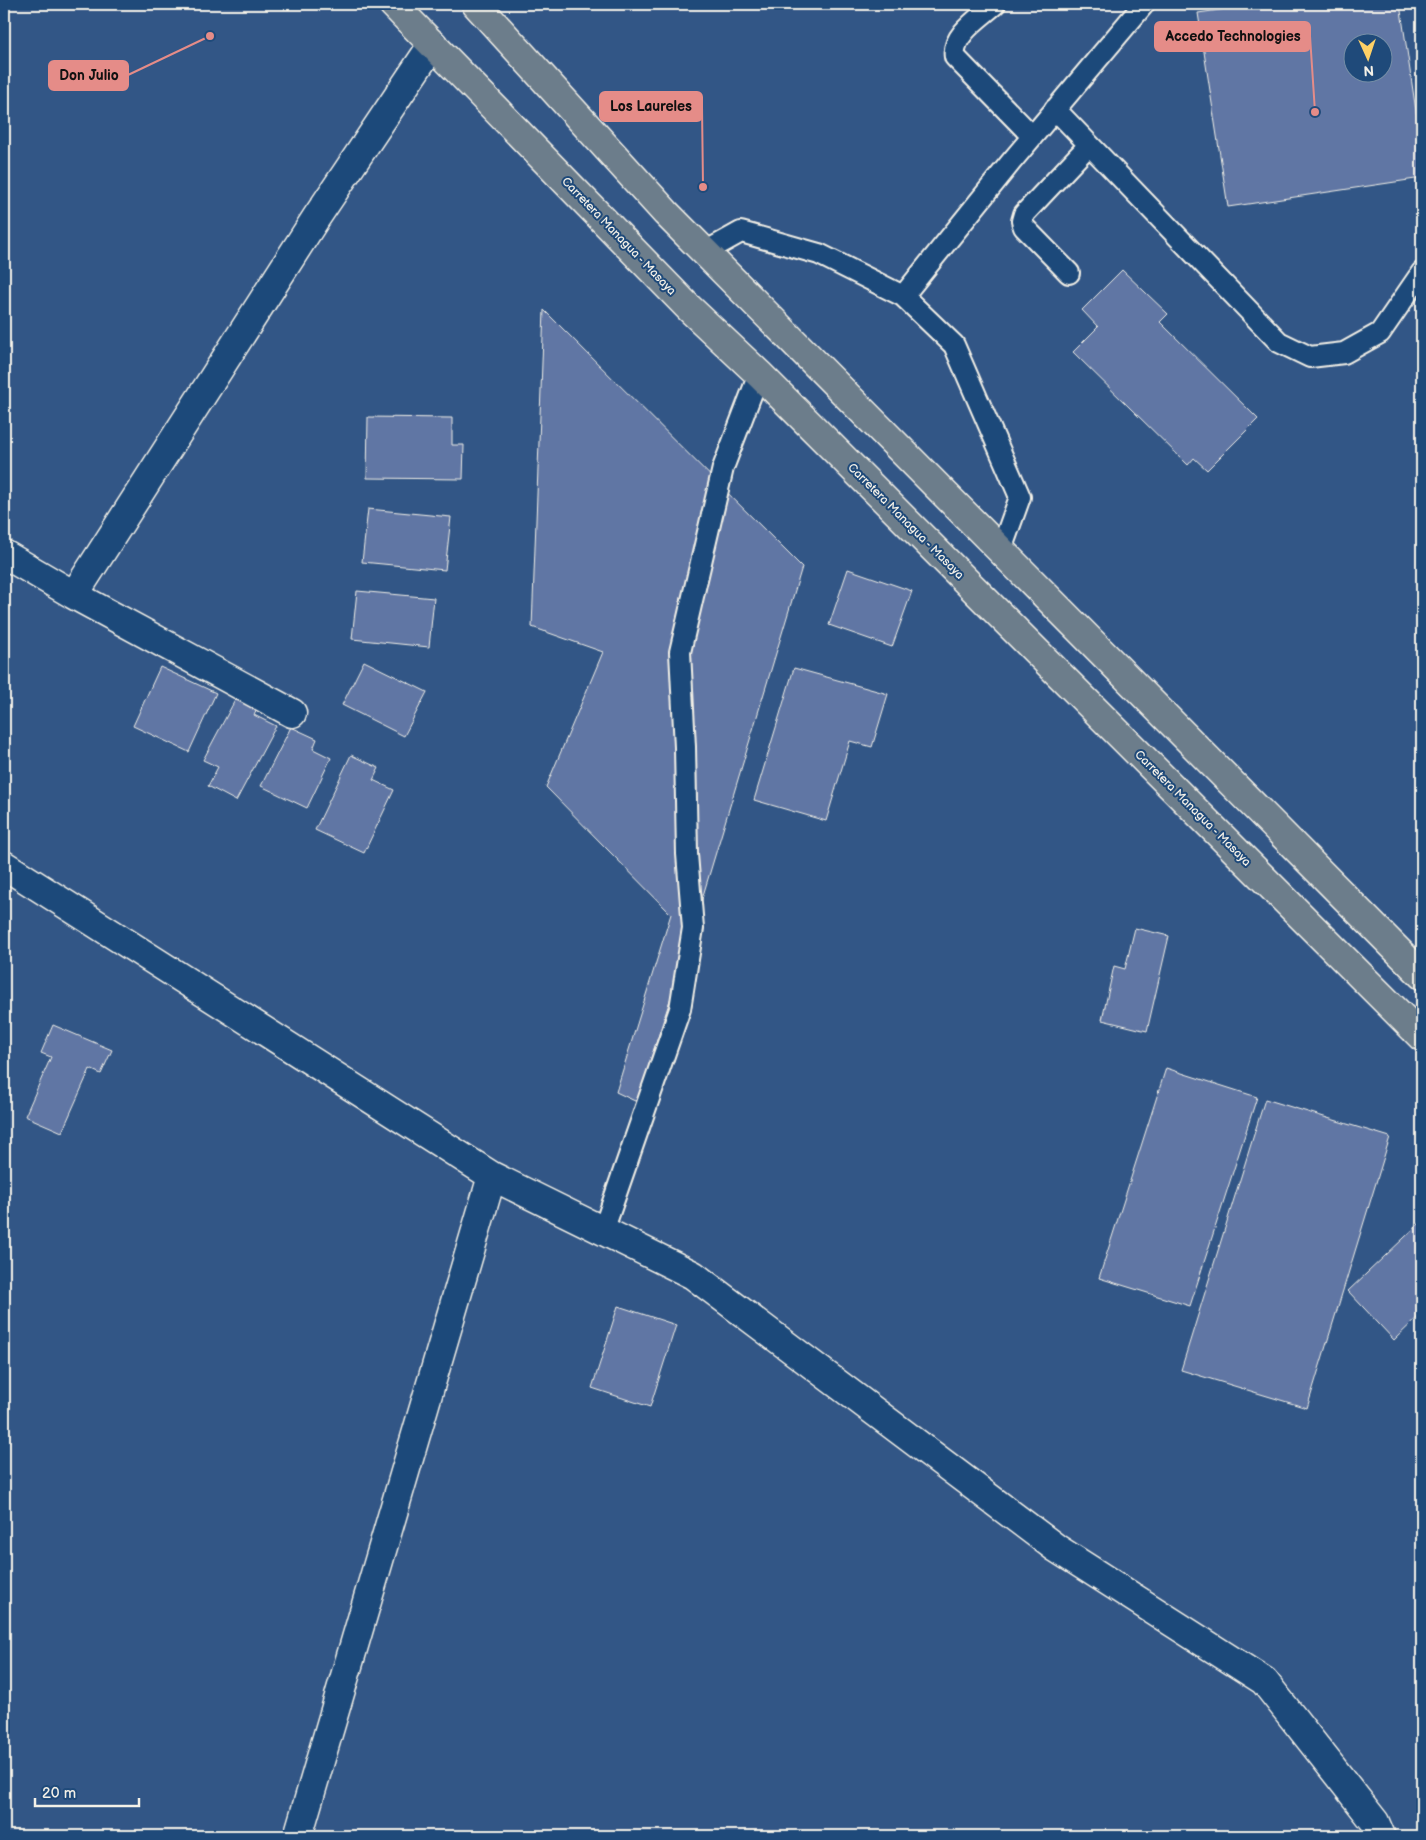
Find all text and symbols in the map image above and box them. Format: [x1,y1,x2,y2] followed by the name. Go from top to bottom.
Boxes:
[1155,22,1310,51] callout: Accedo Technologies
[1164,28,1301,45] text: Accedo Technologies
[1344,32,1394,82] north arrow
[49,61,128,90] callout: Don Julio
[1363,62,1374,79] text: N
[59,67,119,84] text: Don Julio
[600,92,702,121] callout: Los Laureles
[610,98,692,115] text: Los Laureles
[558,174,679,299] street label: Carretera Managua - Masaya
[844,460,967,583] street label: Carretera Managua - Masaya
[1131,747,1254,870] street label: Carretera Managua - Masaya
[35,1775,139,1807] scale bar
[42,1784,76,1803] text: 20 m

